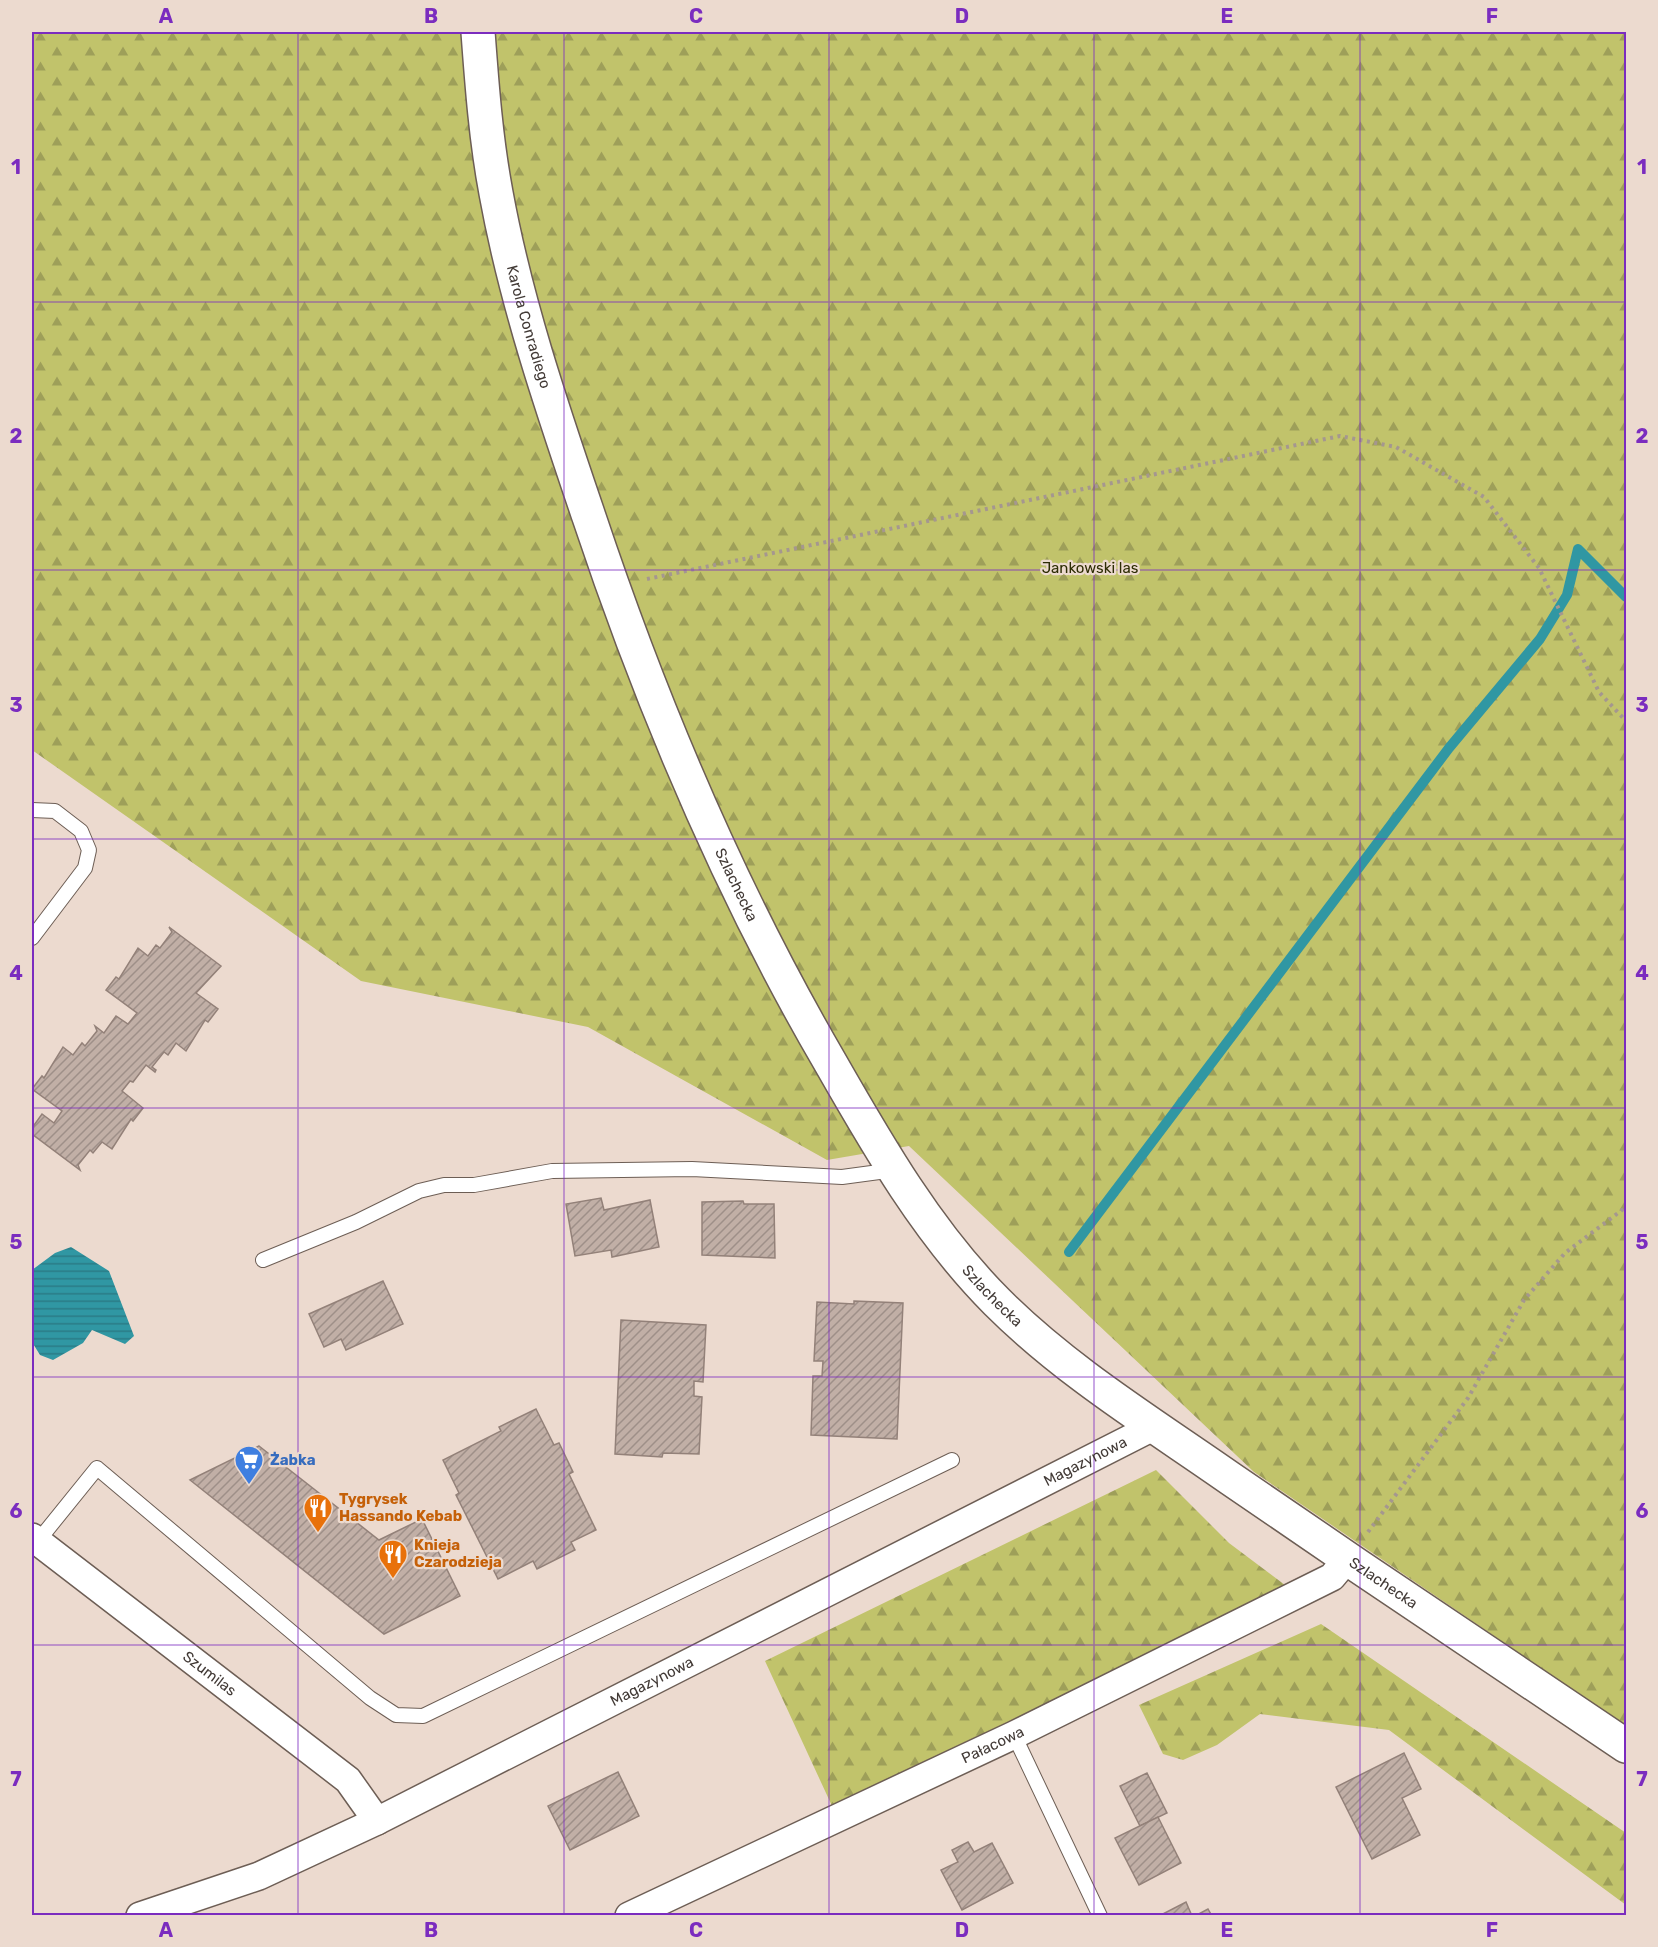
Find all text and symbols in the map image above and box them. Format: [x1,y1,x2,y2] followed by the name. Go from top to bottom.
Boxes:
[159,4,174,28] text: A
[424,4,438,28] text: B
[689,4,703,28] text: C
[955,4,969,28] text: D
[1221,4,1233,28] text: E
[1486,4,1498,28] text: F
[11,155,21,179] text: 1
[1637,155,1647,179] text: 1
[503,264,555,391] street label: Karola Conradiego
[10,424,23,448] text: 2
[1636,424,1649,448] text: 2
[1042,559,1139,577] park label: Jankowski las
[9,693,23,717] text: 3
[1635,693,1649,717] text: 3
[711,845,762,924] street label: Szlachecka
[9,961,23,985] text: 4
[1635,961,1649,985] text: 4
[10,1230,23,1254] text: 5
[1636,1230,1649,1254] text: 5
[958,1261,1026,1331] street label: Szlachecka
[1041,1433,1130,1490] street label: Magazynowa
[233,1444,265,1486] supermarket icon: Żabka
[270,1451,316,1469] place label: Żabka
[339,1490,462,1525] place label: Tygrysek Hassando Kebab
[302,1492,334,1534] restaurant icon: Tygrysek Hassando Kebab
[9,1499,23,1523] text: 6
[1635,1499,1649,1523] text: 6
[414,1536,502,1571] place label: Knieja Czarodzieja
[377,1538,409,1580] restaurant icon: Knieja Czarodzieja
[1346,1553,1421,1613] street label: Szlachecka
[179,1647,240,1700] street label: Szumilas
[607,1653,696,1710] street label: Magazynowa
[959,1722,1027,1767] street label: Pałacowa
[10,1767,22,1791] text: 7
[1636,1767,1648,1791] text: 7
[159,1918,174,1942] text: A
[424,1918,438,1942] text: B
[689,1918,703,1942] text: C
[955,1918,969,1942] text: D
[1221,1918,1233,1942] text: E
[1486,1918,1498,1942] text: F

